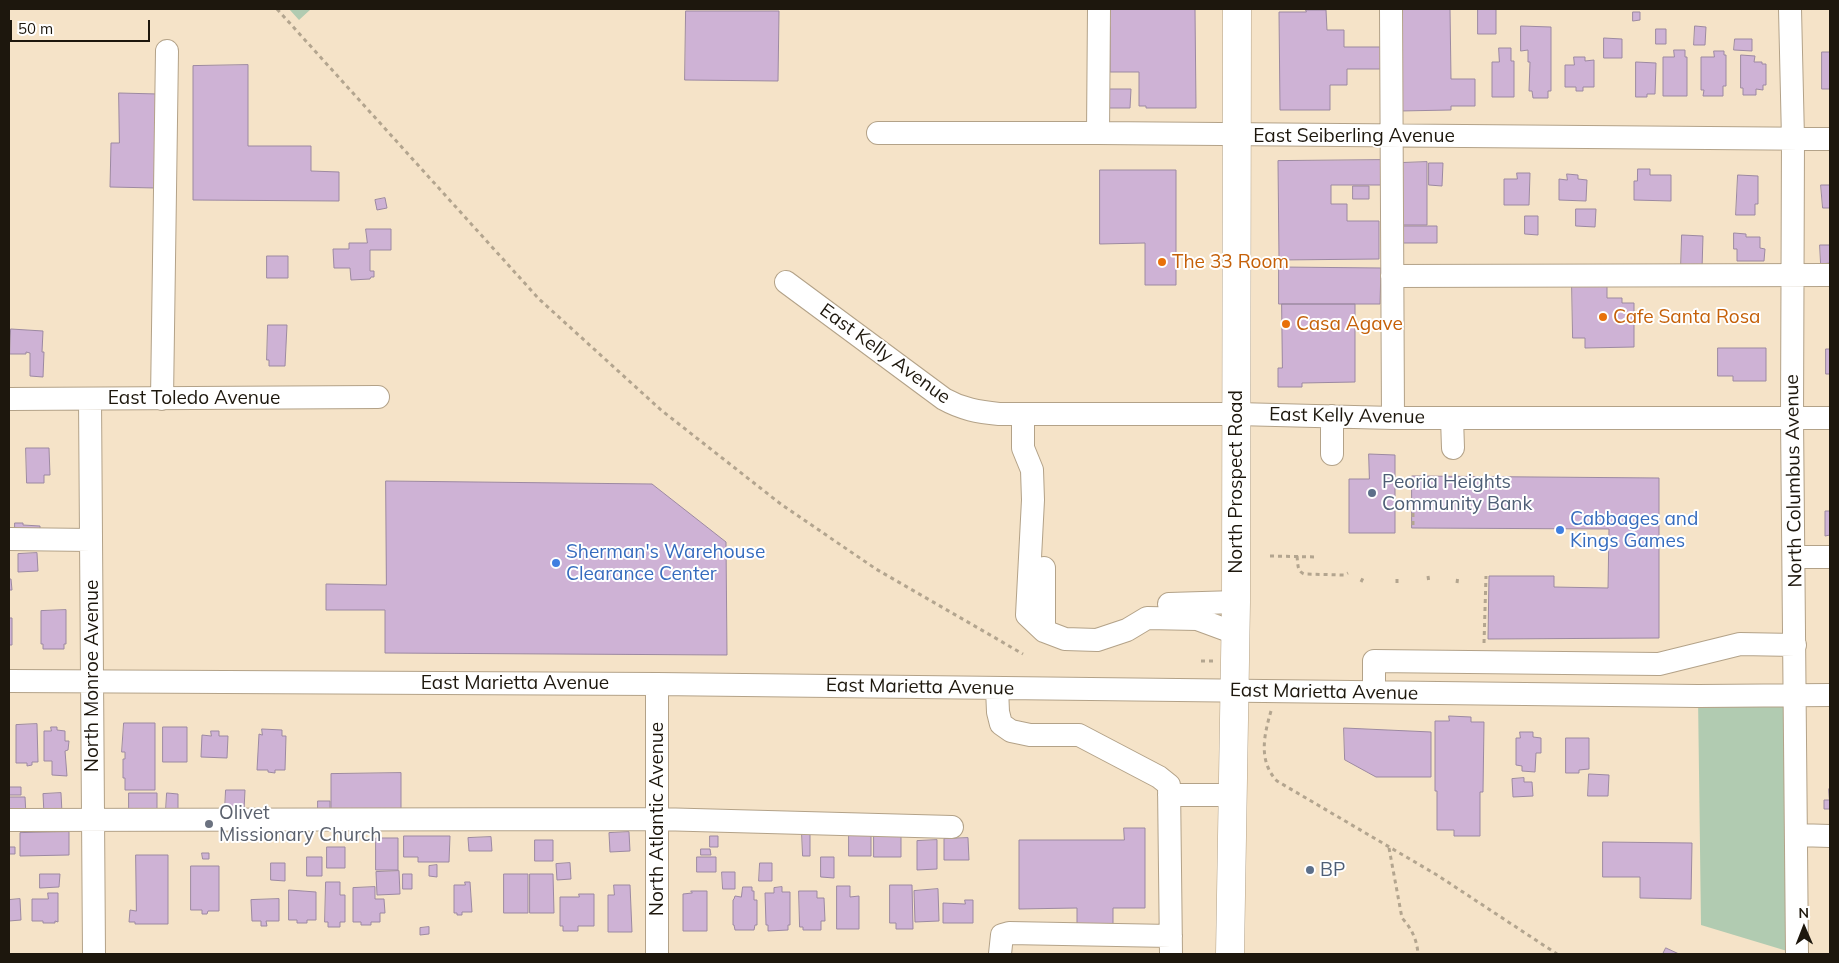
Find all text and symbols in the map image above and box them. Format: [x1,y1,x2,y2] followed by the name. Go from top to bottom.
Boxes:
[12,10,152,42] scale bar
[18,19,53,38] text: 50 m
[1253,125,1455,147] street label: East Seiberling Avenue
[1172,251,1289,273] place label: The 33 Room
[1156,256,1168,268] marker: The 33 Room
[815,299,955,409] street label: East Kelly Avenue
[1613,306,1761,328] place label: Cafe Santa Rosa
[1597,311,1609,323] marker: Cafe Santa Rosa
[1296,313,1403,335] place label: Casa Agave
[1280,318,1292,330] marker: Casa Agave
[1781,374,1807,588] street label: North Columbus Avenue
[108,387,280,409] street label: East Toledo Avenue
[1225,390,1247,574] street label: North Prospect Road
[1269,403,1425,429] street label: East Kelly Avenue
[1382,471,1532,515] place label: Peoria Heights Community Bank
[1366,487,1378,499] marker: Peoria Heights Community Bank
[1570,508,1698,552] place label: Cabbages and Kings Games
[1554,524,1566,536] marker: Cabbages and Kings Games
[566,541,765,585] place label: Sherman's Warehouse Clearance Center
[550,557,562,569] marker: Sherman's Warehouse Clearance Center
[81,580,103,772] street label: North Monroe Avenue
[421,672,609,694] street label: East Marietta Avenue
[826,674,1014,700] street label: East Marietta Avenue
[1230,679,1418,705] street label: East Marietta Avenue
[646,722,668,916] street label: North Atlantic Avenue
[219,802,381,846] place label: Olivet Missionary Church
[203,818,215,830] marker: Olivet Missionary Church
[1320,859,1345,881] place label: BP
[1304,864,1316,876] marker: BP
[1779,903,1829,953] north arrow
[1798,904,1809,922] text: N

